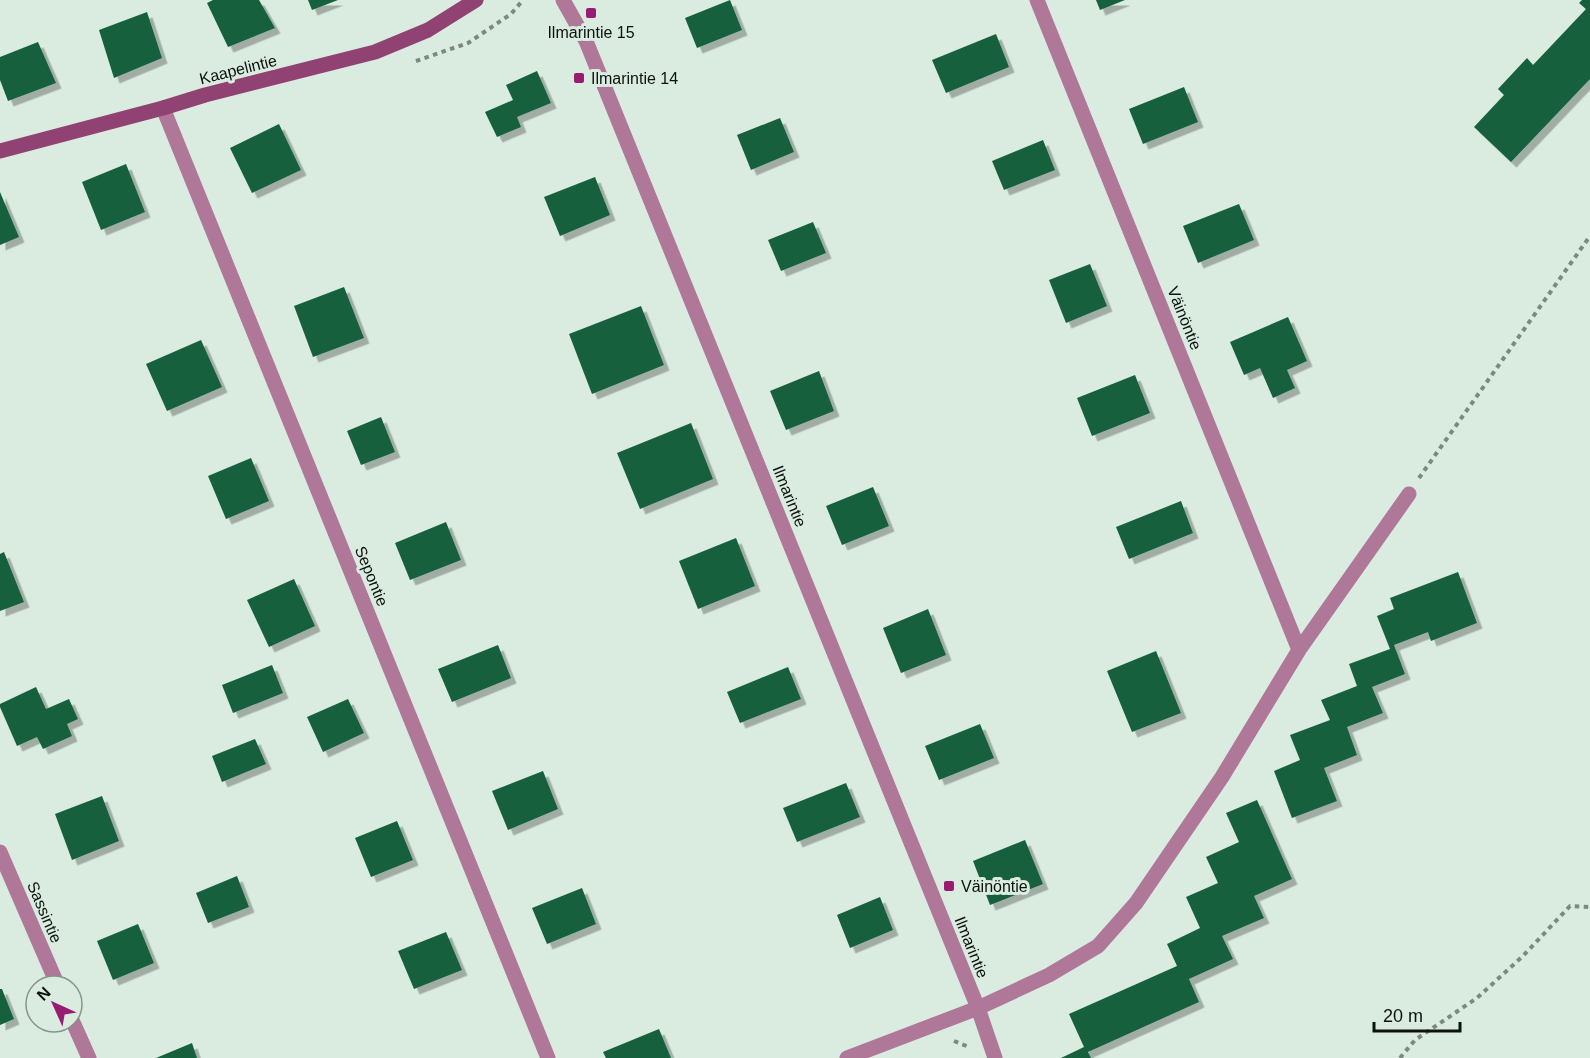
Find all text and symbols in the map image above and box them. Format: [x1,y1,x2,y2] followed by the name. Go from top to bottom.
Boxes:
[584,6,598,20] marker: Ilmarintie 15
[547,24,635,41] place label: Ilmarintie 15
[198,52,279,87] street label: Kaapelintie
[591,70,678,87] place label: Ilmarintie 14
[572,71,586,85] marker: Ilmarintie 14
[1164,284,1205,352] street label: Väinöntie
[769,463,810,530] street label: Ilmarintie
[352,544,391,609] street label: Sepontie
[961,878,1028,895] place label: Väinöntie
[24,879,65,945] street label: Sassintie
[942,879,956,893] marker: Väinöntie
[951,914,992,981] street label: Ilmarintie
[24,974,84,1034] north arrow
[34,984,54,1004] text: N
[1374,995,1460,1033] scale bar
[1383,1006,1423,1026] text: 20 m

